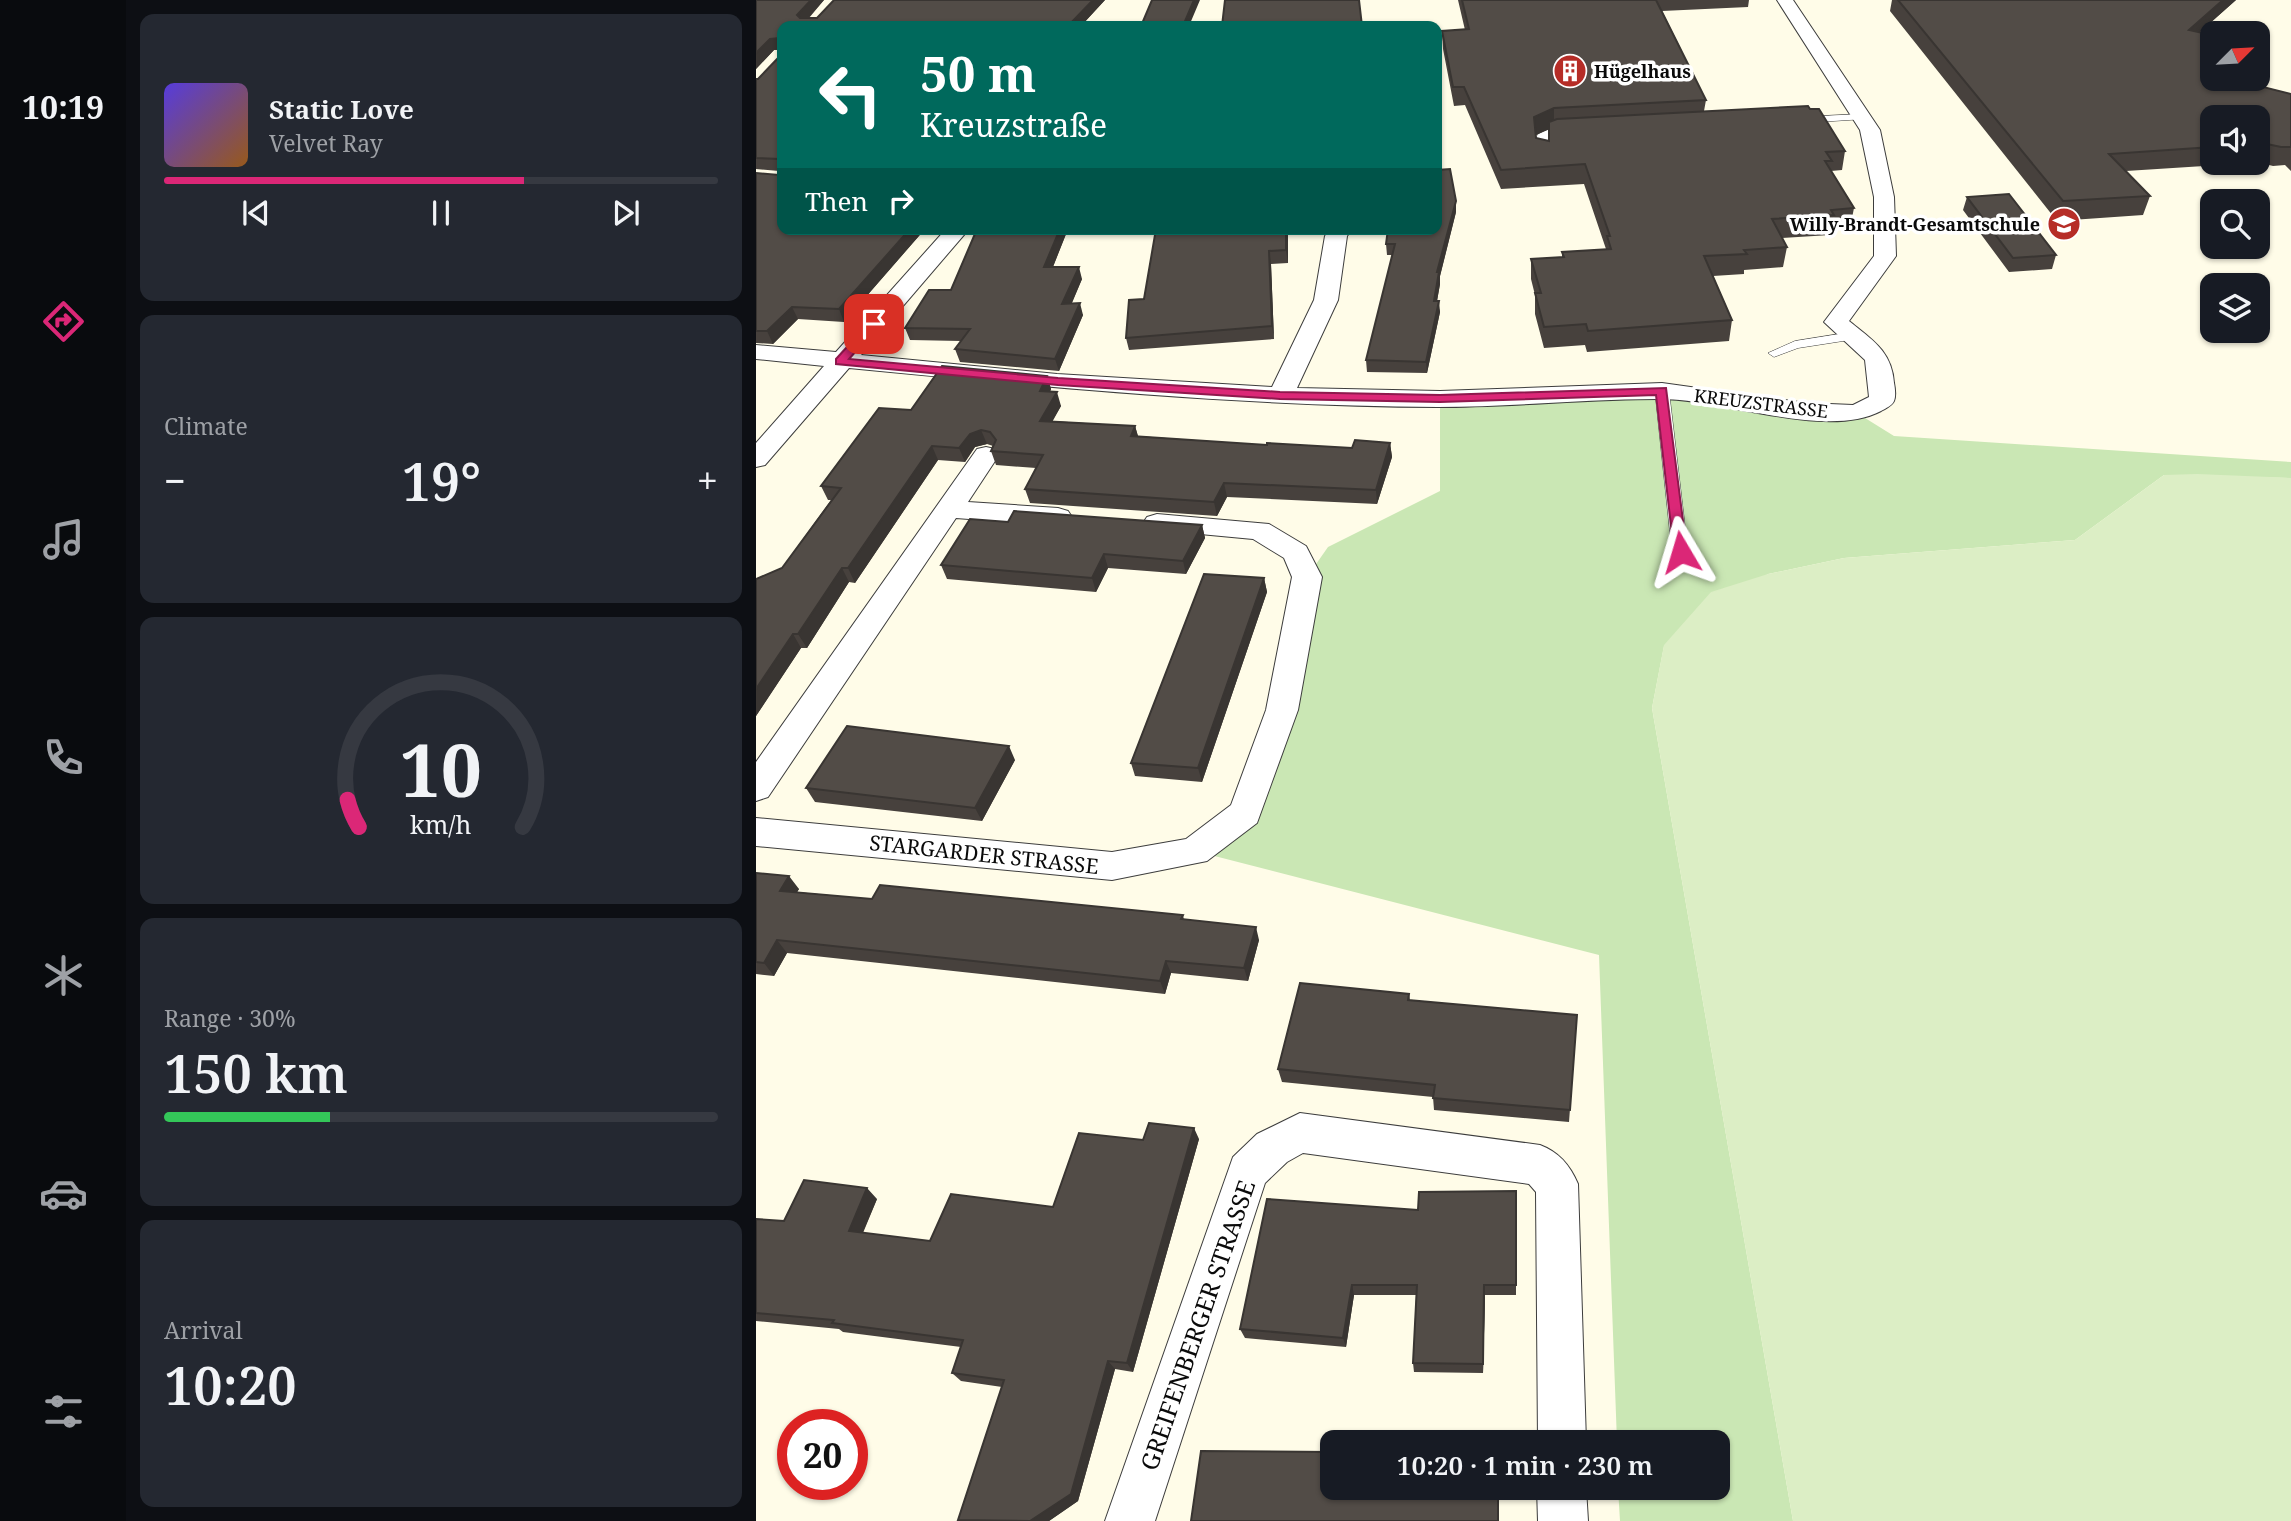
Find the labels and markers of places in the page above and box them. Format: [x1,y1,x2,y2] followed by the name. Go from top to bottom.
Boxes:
[1551,52,1589,90] building icon: Hügelhaus
[1594,59,1691,83] place label: Hügelhaus
[2045,205,2083,243] school or university icon: Willy-Brandt-Gesamtschule
[1790,212,2040,236] place label: Willy-Brandt-Gesamtschule
[844,294,904,354] pin

